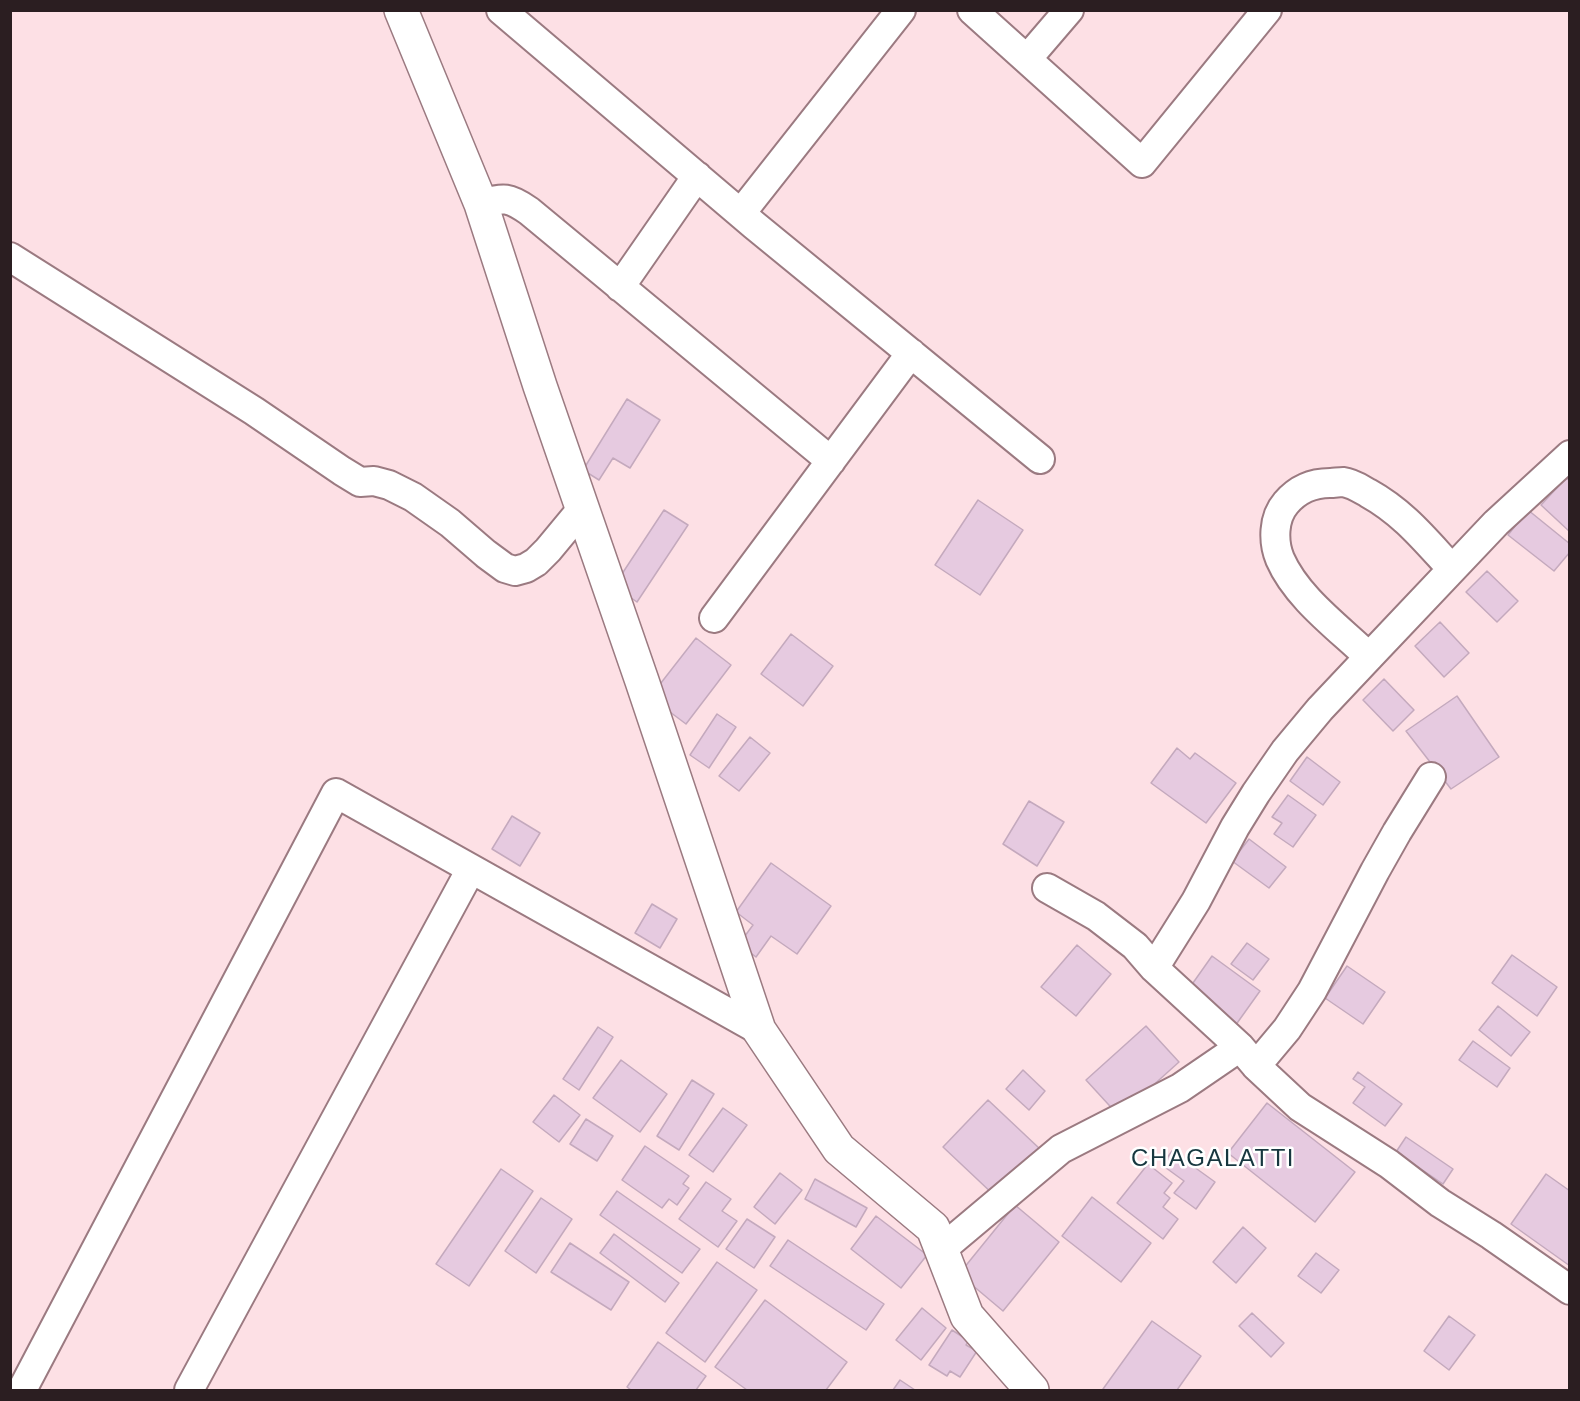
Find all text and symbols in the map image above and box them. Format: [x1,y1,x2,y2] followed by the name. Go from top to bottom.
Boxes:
[1131,1145,1295,1173] district label: CHAGALATTI

